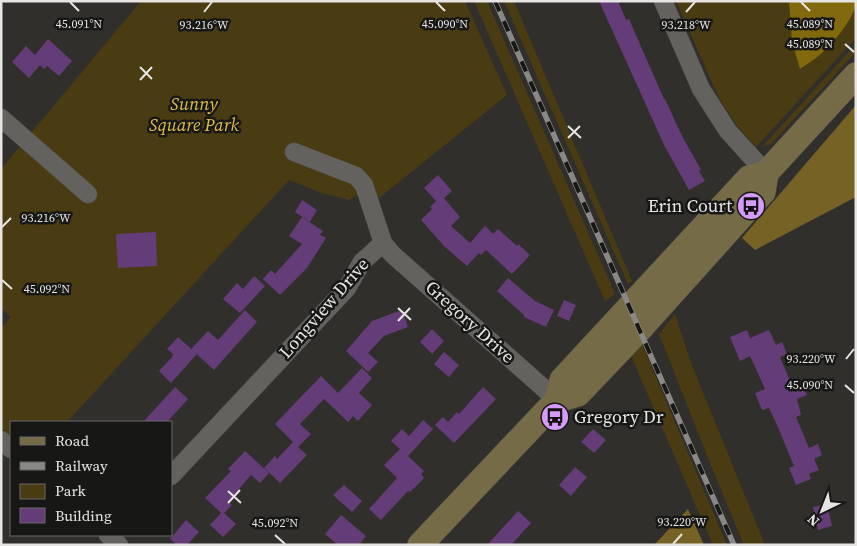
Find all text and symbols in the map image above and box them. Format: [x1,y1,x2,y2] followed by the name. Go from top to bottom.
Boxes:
[56,16,102,32] text: 45.091°N
[422,16,468,32] text: 45.090°N
[787,16,833,32] text: 45.089°N
[179,17,229,33] text: 93.216°W
[661,17,711,33] text: 93.218°W
[787,36,833,52] text: 45.089°N
[149,91,240,137] park label: Sunny Square Park
[736,191,766,221] bus stop icon: Erin Court
[648,193,732,218] place label: Erin Court
[21,210,71,226] text: 93.216°W
[273,252,374,363] street label: Longview Drive
[420,275,521,369] street label: Gregory Drive
[24,281,70,297] text: 45.092°N
[786,351,836,367] text: 93.220°W
[787,377,833,393] text: 45.090°N
[540,402,570,432] bus stop icon: Gregory Dr
[574,404,664,429] place label: Gregory Dr
[10,421,172,536] legend
[55,430,89,451] text: Road
[55,455,108,476] text: Railway
[55,480,87,501] text: Park
[797,486,847,536] north arrow
[55,505,112,526] text: Building
[803,510,824,531] text: N
[657,514,707,530] text: 93.220°W
[252,515,298,531] text: 45.092°N

